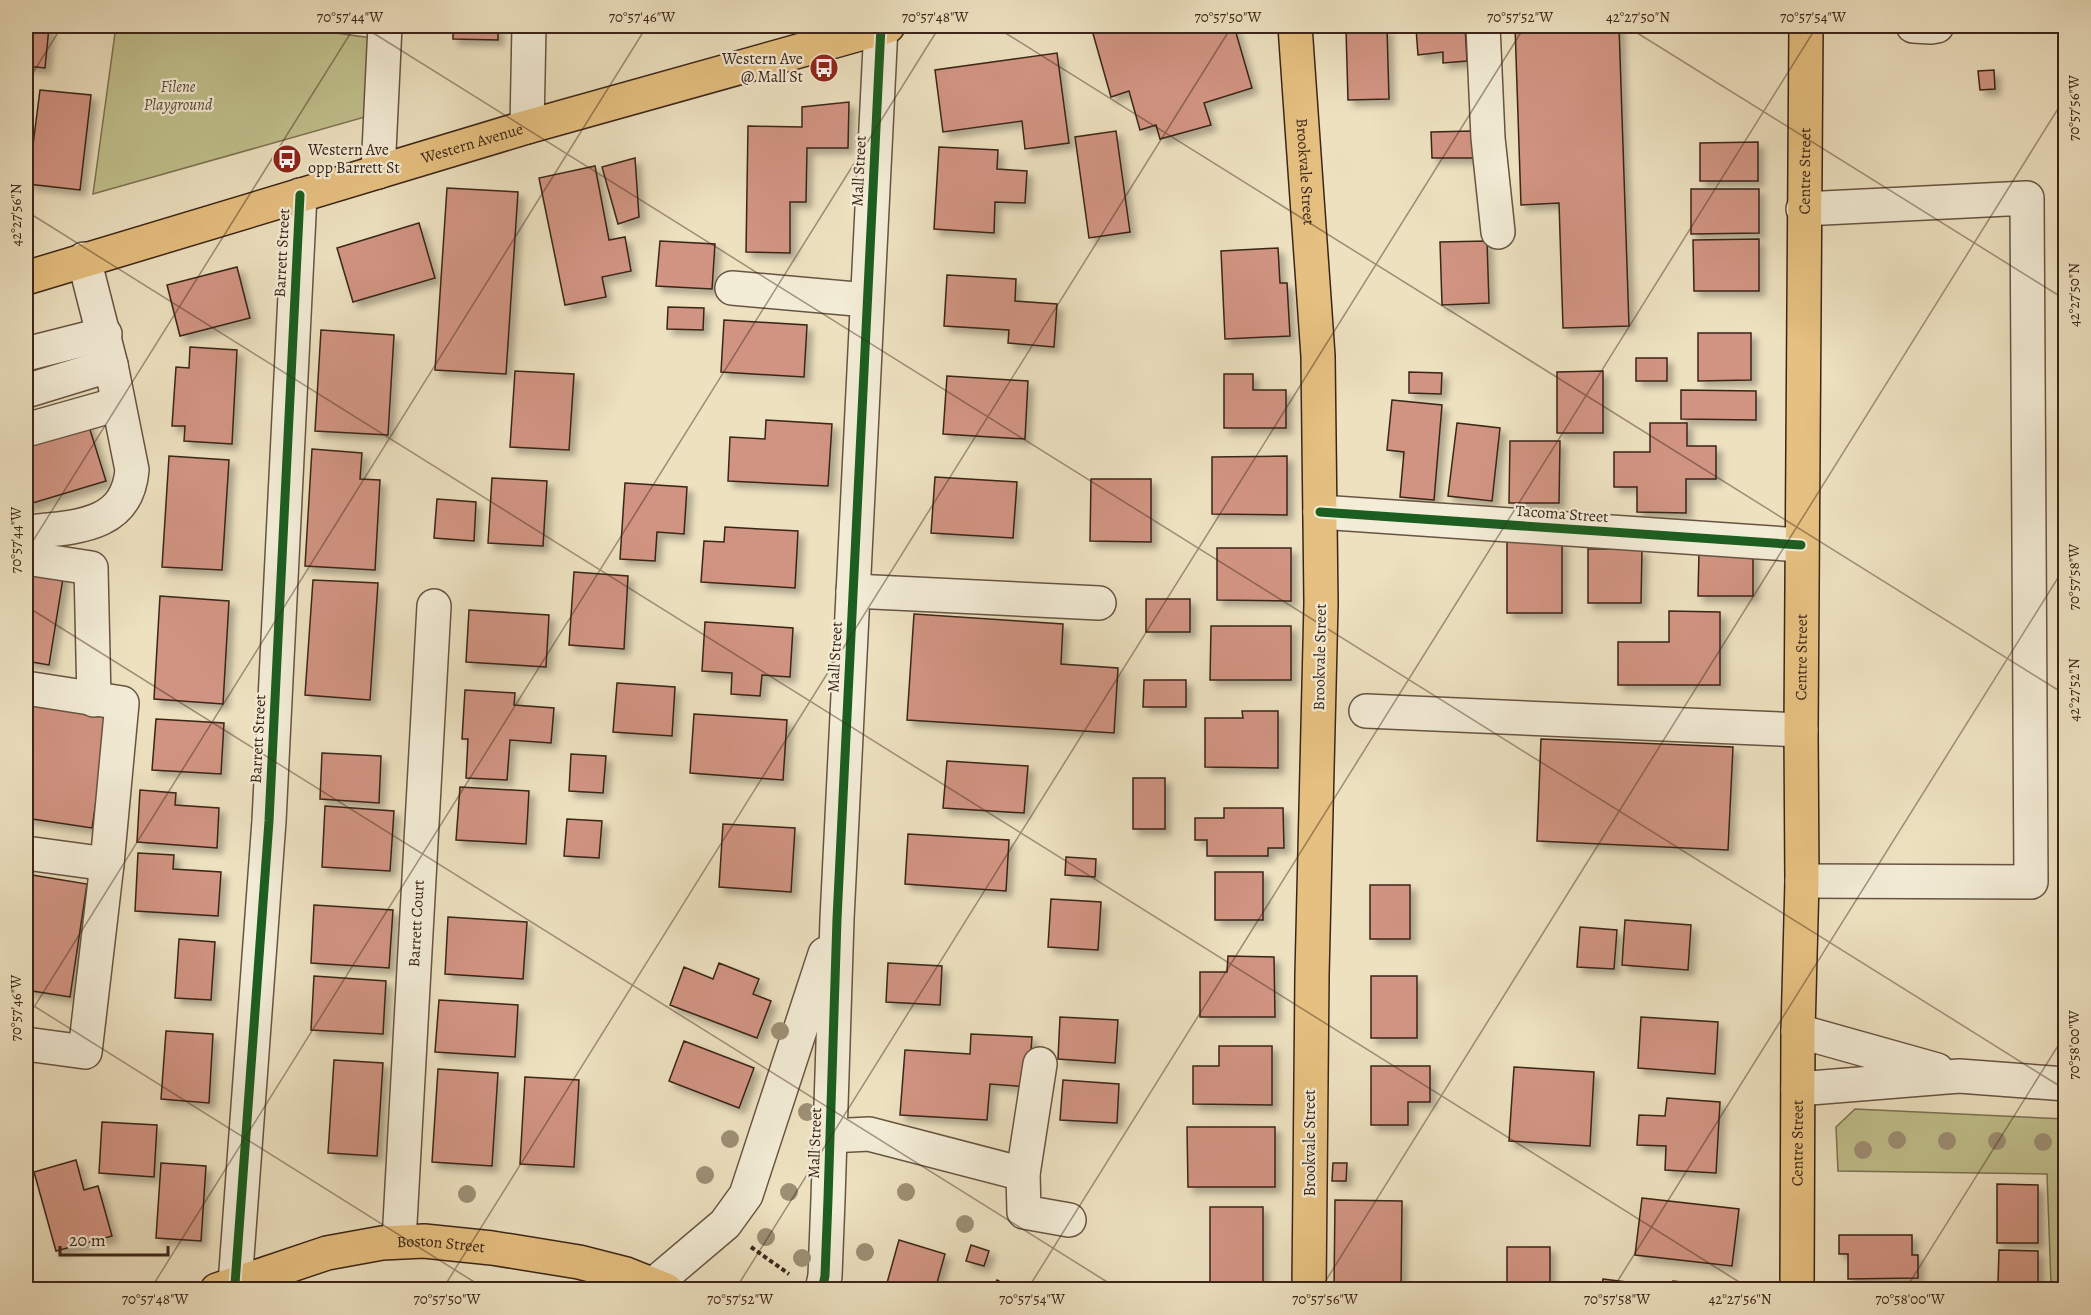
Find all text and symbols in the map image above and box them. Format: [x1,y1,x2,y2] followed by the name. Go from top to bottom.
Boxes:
[317,7,383,27] text: 70°57'44"W
[609,7,675,27] text: 70°57'46"W
[902,7,968,27] text: 70°57'48"W
[1194,7,1262,27] text: 70°57'50"W
[1487,7,1553,27] text: 70°57'52"W
[1606,7,1670,27] text: 42°27'50"N
[1780,7,1846,27] text: 70°57'54"W
[721,48,803,88] place label: Western Ave @ Mall St
[808,52,840,84] bus stop icon: Western Ave @ Mall St
[2064,75,2084,141] text: 70°57'56"W
[144,76,213,116] park label: Filene Playground
[1290,117,1320,226] street label: Brookvale Street
[418,118,526,170] street label: Western Avenue
[1794,128,1816,214] street label: Centre Street
[846,135,872,207] street label: Mall Street
[307,139,400,179] place label: Western Ave opp Barrett St
[271,143,303,175] bus stop icon: Western Ave opp Barrett St
[6,183,26,247] text: 42°27'56"N
[269,208,295,298] street label: Barrett Street
[2064,263,2084,327] text: 42°27'50"N
[1515,500,1609,528] street label: Tacoma Street
[6,507,26,573] text: 70°57'44"W
[2064,544,2084,610] text: 70°57'58"W
[1308,603,1332,711] street label: Brookvale Street
[1790,614,1813,700] street label: Centre Street
[822,621,848,693] street label: Mall Street
[2064,658,2084,722] text: 42°27'52"N
[245,694,271,784] street label: Barrett Street
[403,879,430,968] street label: Barrett Court
[6,975,26,1041] text: 70°57'46"W
[2064,1010,2084,1080] text: 70°58'00"W
[1299,1089,1321,1197] street label: Brookvale Street
[1786,1100,1809,1186] street label: Centre Street
[803,1107,827,1179] street label: Mall Street
[60,1219,168,1257] scale bar
[69,1228,106,1252] text: 20 m
[396,1230,486,1258] street label: Boston Street
[122,1289,188,1309] text: 70°57'48"W
[413,1289,481,1309] text: 70°57'50"W
[707,1289,773,1309] text: 70°57'52"W
[999,1289,1065,1309] text: 70°57'54"W
[1292,1289,1358,1309] text: 70°57'56"W
[1584,1289,1650,1309] text: 70°57'58"W
[1708,1289,1772,1309] text: 42°27'56"N
[1875,1289,1945,1309] text: 70°58'00"W

